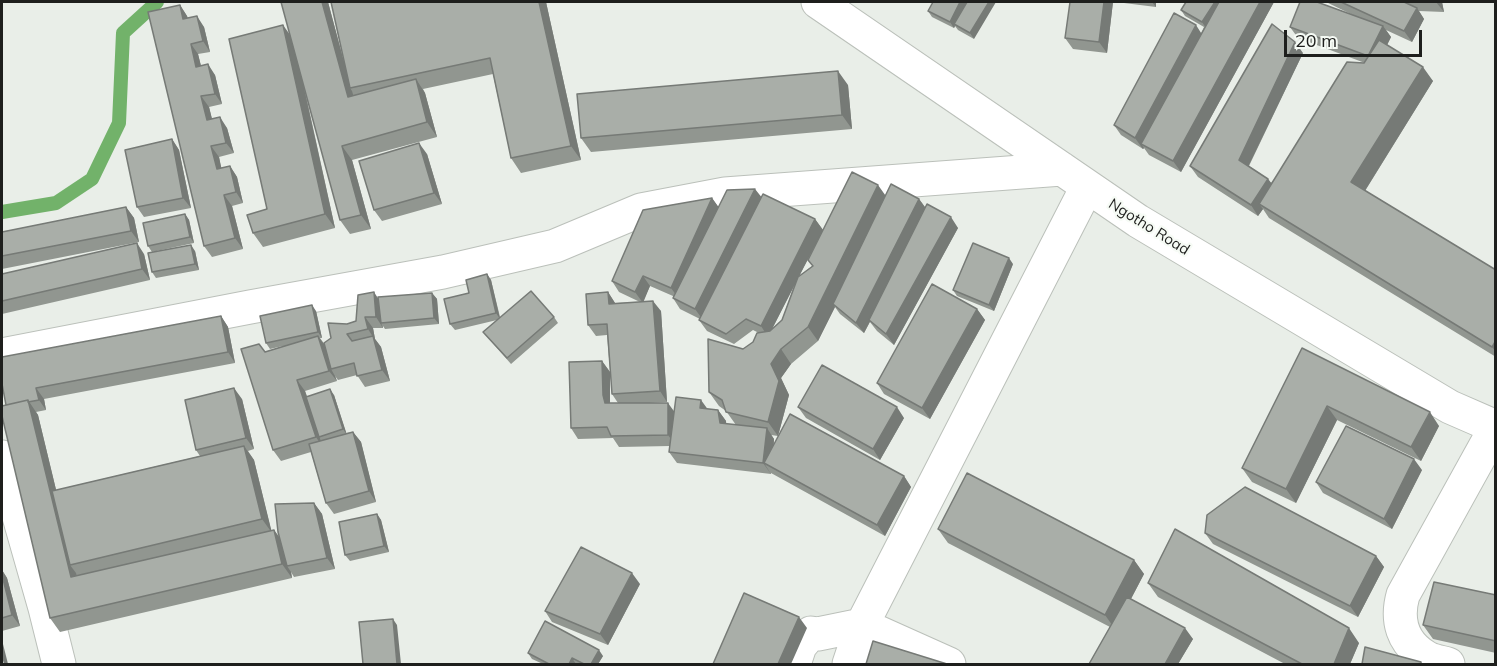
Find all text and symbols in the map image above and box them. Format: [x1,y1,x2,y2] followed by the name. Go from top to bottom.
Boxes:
[1287,18,1425,56] scale bar
[1295,29,1337,52] text: 20 m
[1105,195,1193,259] street label: Ngotho Road

